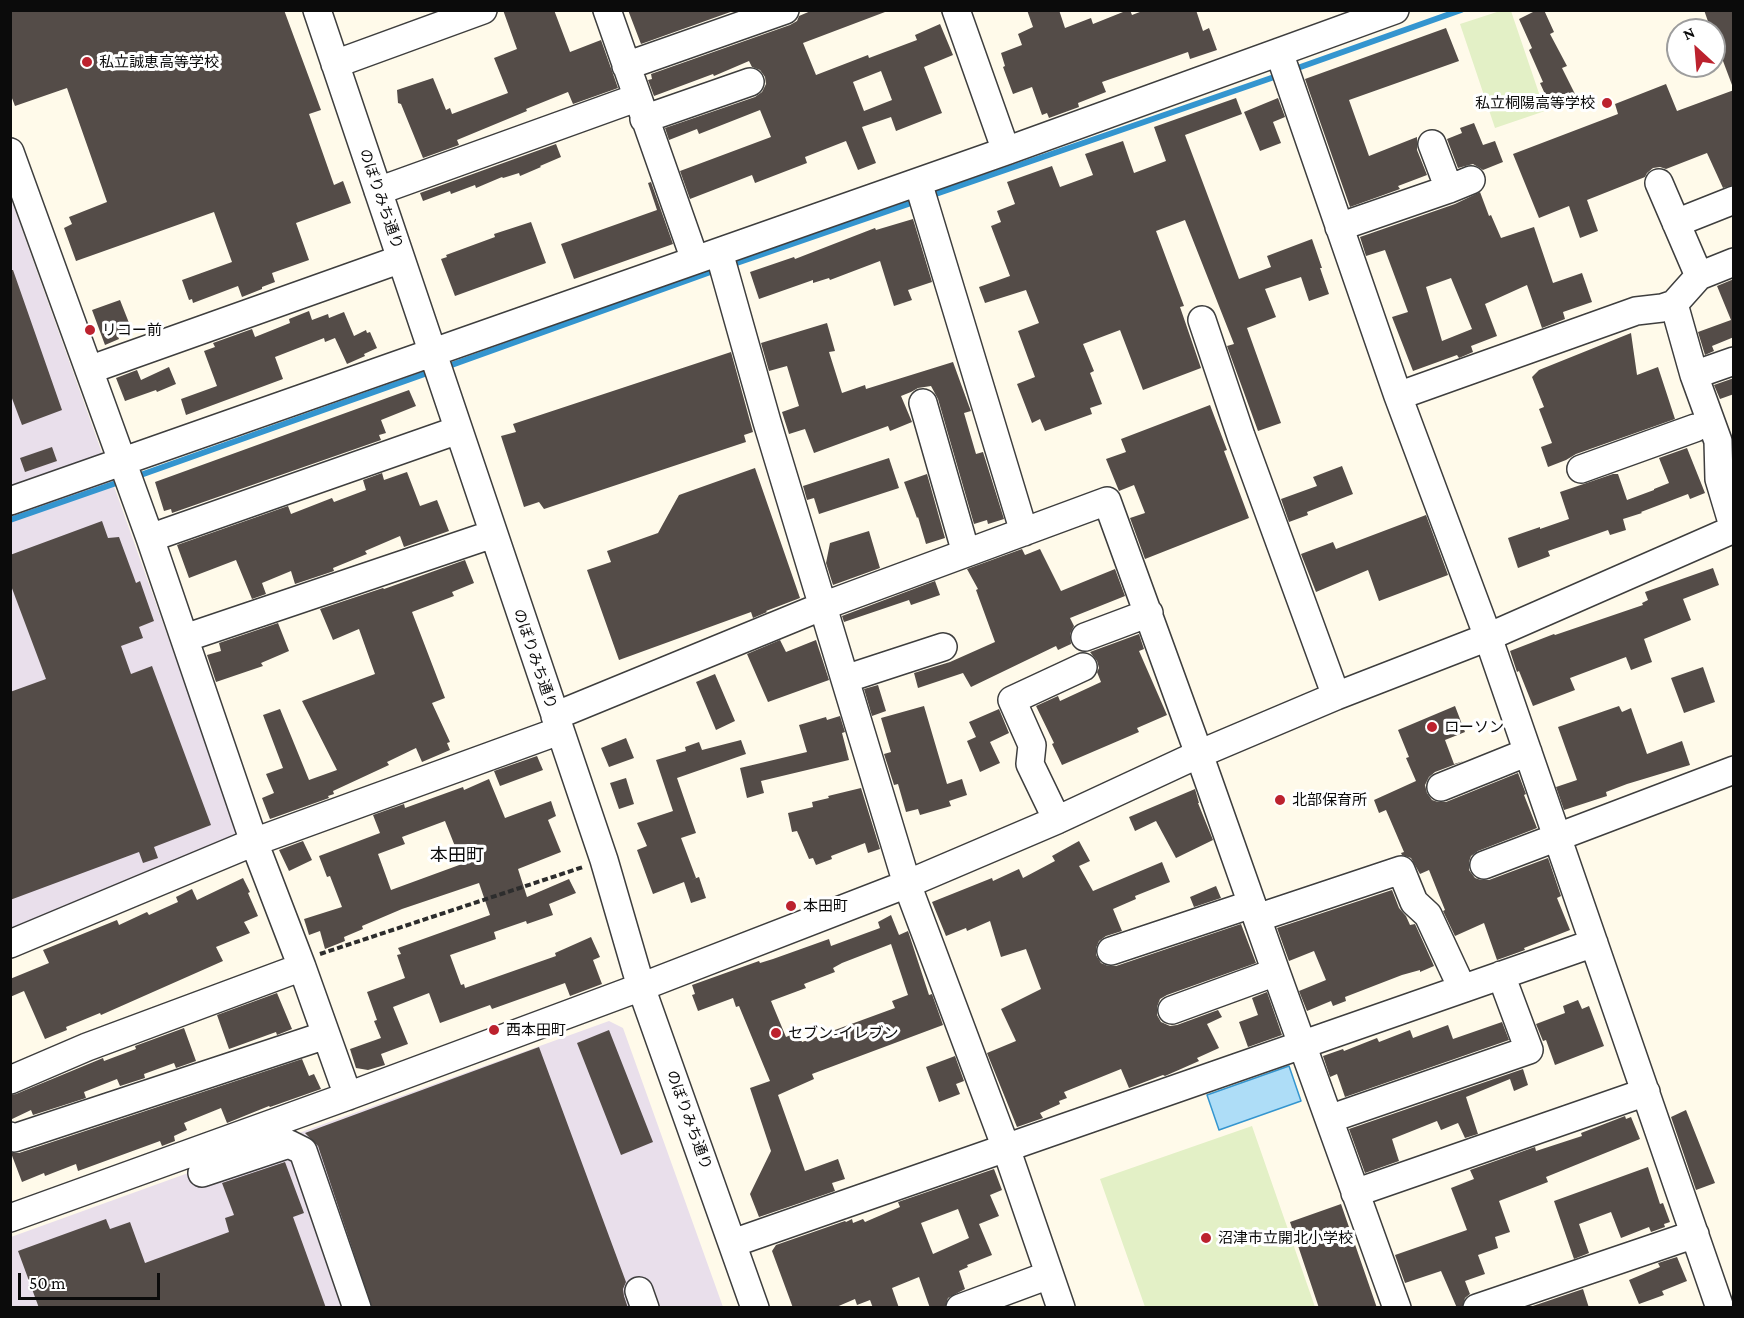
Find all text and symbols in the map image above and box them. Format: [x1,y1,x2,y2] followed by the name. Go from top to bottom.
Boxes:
[1666,18,1726,78] north arrow
[1680,23,1697,43] text: N
[99,53,219,71] place label: 私立誠恵高等学校
[80,55,94,69] marker: 私立誠恵高等学校
[1475,94,1595,112] place label: 私立桐陽高等学校
[1600,96,1614,110] marker: 私立桐陽高等学校
[355,146,407,252] street label: のぼりみち通り
[102,321,162,339] place label: リコー前
[83,323,97,337] marker: リコー前
[509,606,561,712] street label: のぼりみち通り
[1444,718,1504,736] place label: ローソン
[1425,720,1439,734] marker: ローソン
[1292,791,1367,809] place label: 北部保育所
[1273,793,1287,807] marker: 北部保育所
[430,844,484,866] district label: 本田町
[803,897,848,915] place label: 本田町
[784,899,798,913] marker: 本田町
[506,1021,566,1039] place label: 西本田町
[487,1023,501,1037] marker: 西本田町
[788,1024,898,1042] place label: セブン-イレブン
[769,1026,783,1040] marker: セブン-イレブン
[663,1068,715,1172] street label: のぼりみち通り
[1218,1229,1353,1247] place label: 沼津市立開北小学校
[1199,1231,1213,1245] marker: 沼津市立開北小学校
[21,1261,164,1299] scale bar
[29,1273,66,1293] text: 50 m

